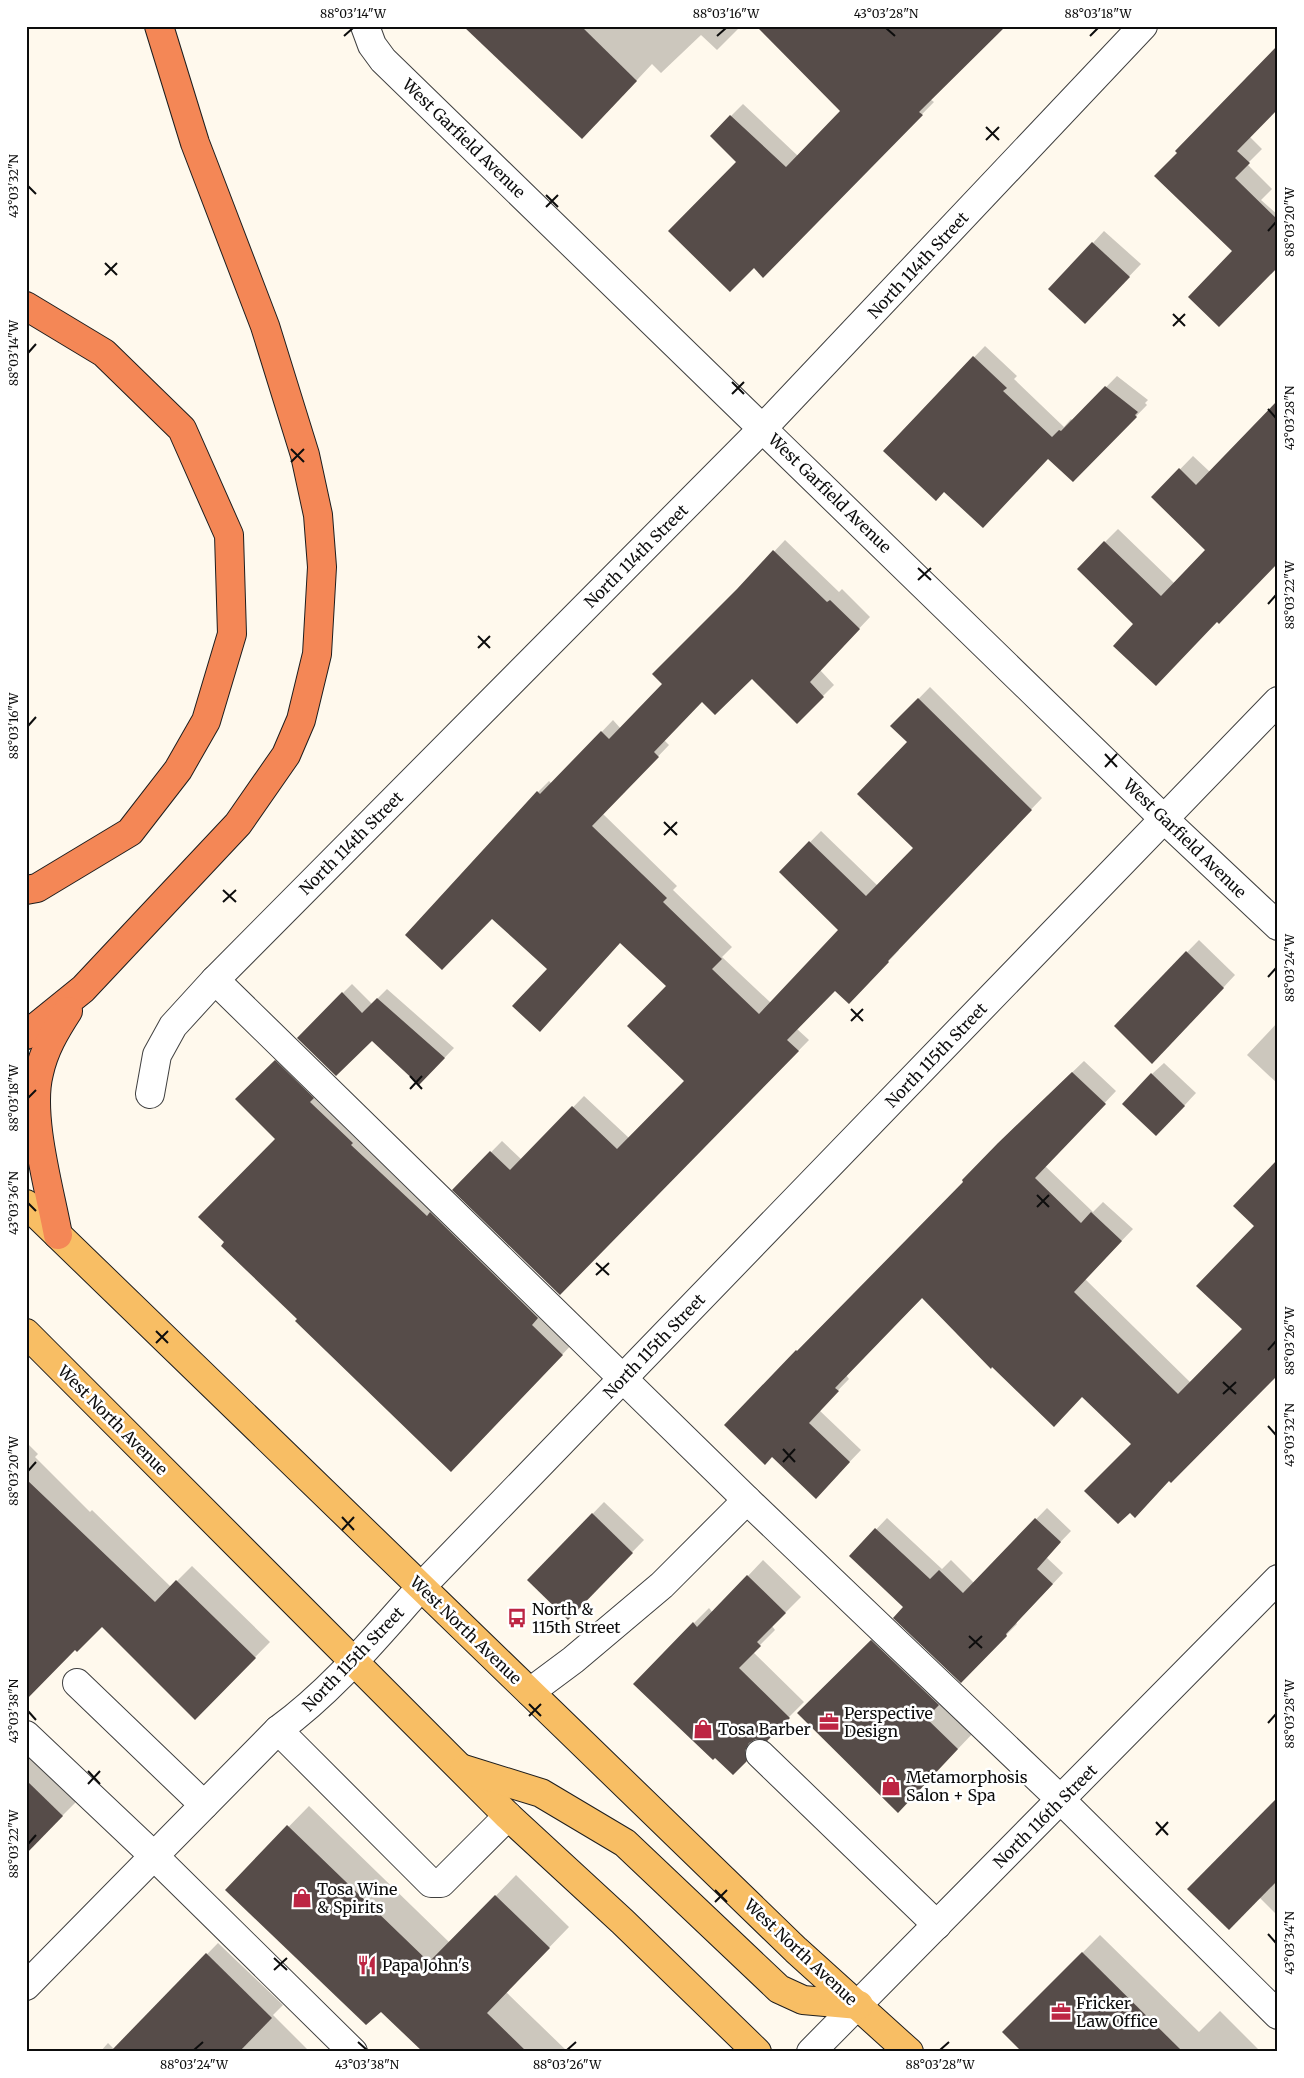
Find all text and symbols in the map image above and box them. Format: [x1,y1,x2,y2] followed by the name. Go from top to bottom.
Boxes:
[320,6,387,21] text: 88°03'14"W
[693,6,760,21] text: 88°03'16"W
[854,6,919,21] text: 43°03'28"N
[1065,6,1132,21] text: 88°03'18"W
[398,73,530,202] street label: West Garfield Avenue
[6,153,21,218] text: 43°03'32"N
[1282,186,1297,257] text: 88°03'20"W
[864,207,973,322] street label: North 114th Street
[6,319,21,386] text: 88°03'14"W
[1282,385,1297,450] text: 43°03'28"N
[764,428,896,557] street label: West Garfield Avenue
[580,500,692,612] street label: North 114th Street
[1282,560,1297,629] text: 88°03'22"W
[6,692,21,759] text: 88°03'16"W
[1119,773,1251,902] street label: West Garfield Avenue
[295,787,407,899] street label: North 114th Street
[1282,933,1297,1002] text: 88°03'24"W
[881,998,992,1112] street label: North 115th Street
[6,1064,21,1131] text: 88°03'18"W
[6,1170,21,1235] text: 43°03'36"N
[599,1289,710,1403] street label: North 115th Street
[1282,1306,1297,1375] text: 88°03'26"W
[53,1360,172,1479] street label: West North Avenue
[1282,1402,1297,1467] text: 43°03'32"N
[6,1435,21,1506] text: 88°03'20"W
[405,1571,526,1688] street label: West North Avenue
[532,1599,621,1637] place label: North & 115th Street
[298,1602,409,1716] street label: North 115th Street
[506,1607,528,1629] bus stop icon: North & 115th Street
[6,1678,21,1743] text: 43°03'38"N
[1282,1679,1297,1748] text: 88°03'28"W
[844,1703,933,1741] place label: Perspective Design
[818,1711,840,1733] office icon: Perspective Design
[692,1718,714,1740] shop icon: Tosa Barber
[718,1719,811,1739] place label: Tosa Barber
[989,1759,1102,1872] street label: North 116th Street
[906,1767,1028,1805] place label: Metamorphosis Salon + Spa
[880,1775,902,1797] shop icon: Metamorphosis Salon + Spa
[6,1809,21,1878] text: 88°03'22"W
[317,1879,397,1917] place label: Tosa Wine & Spirits
[291,1887,313,1909] shop icon: Tosa Wine & Spirits
[740,1894,862,2009] street label: West North Avenue
[1282,1911,1297,1975] text: 43°03'34"N
[356,1954,378,1976] restaurant icon: Papa John's
[382,1955,470,1975] place label: Papa John's
[1076,1993,1158,2031] place label: Fricker Law Office
[1050,2001,1072,2023] office icon: Fricker Law Office
[160,2057,229,2072] text: 88°03'24"W
[335,2057,400,2072] text: 43°03'38"N
[533,2057,602,2072] text: 88°03'26"W
[906,2057,975,2072] text: 88°03'28"W

